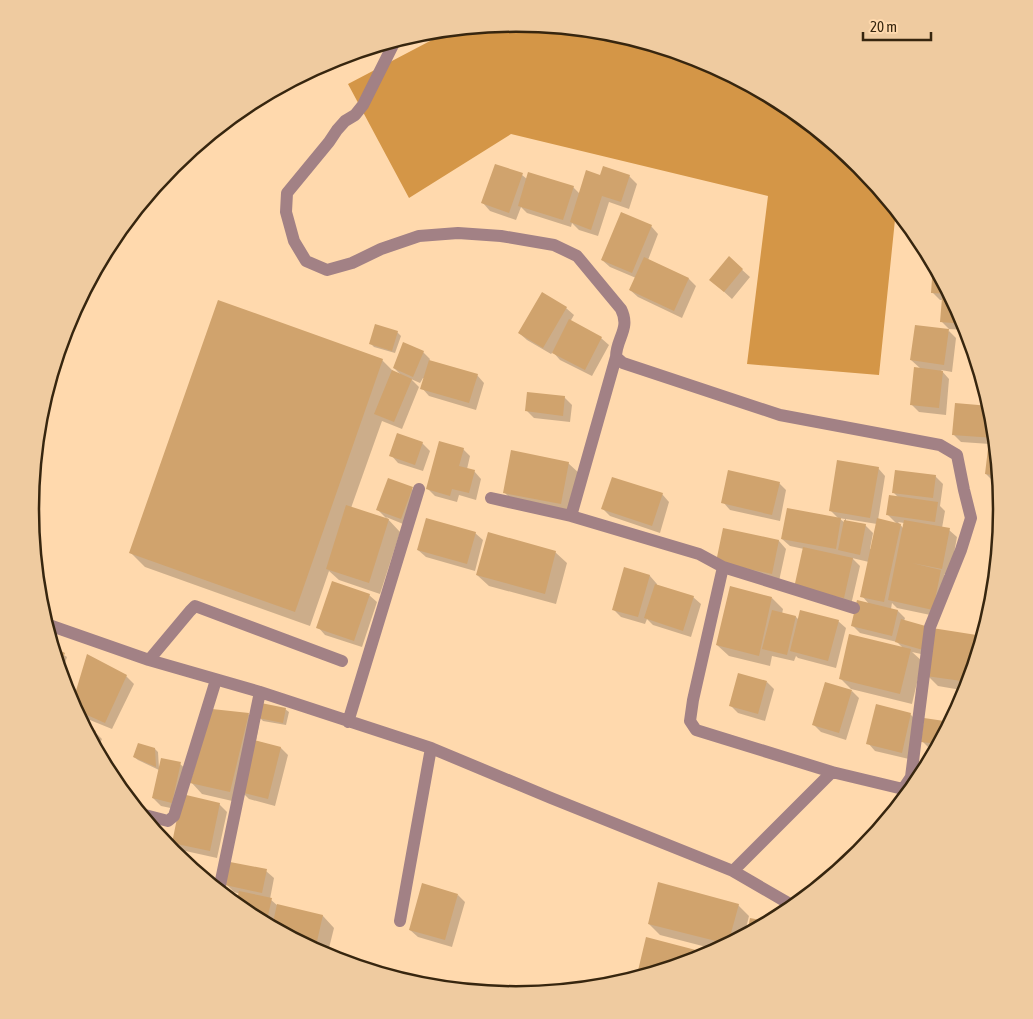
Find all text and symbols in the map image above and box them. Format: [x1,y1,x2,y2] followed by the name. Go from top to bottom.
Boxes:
[863,10,930,42] scale bar
[870,18,897,35] text: 20 m

